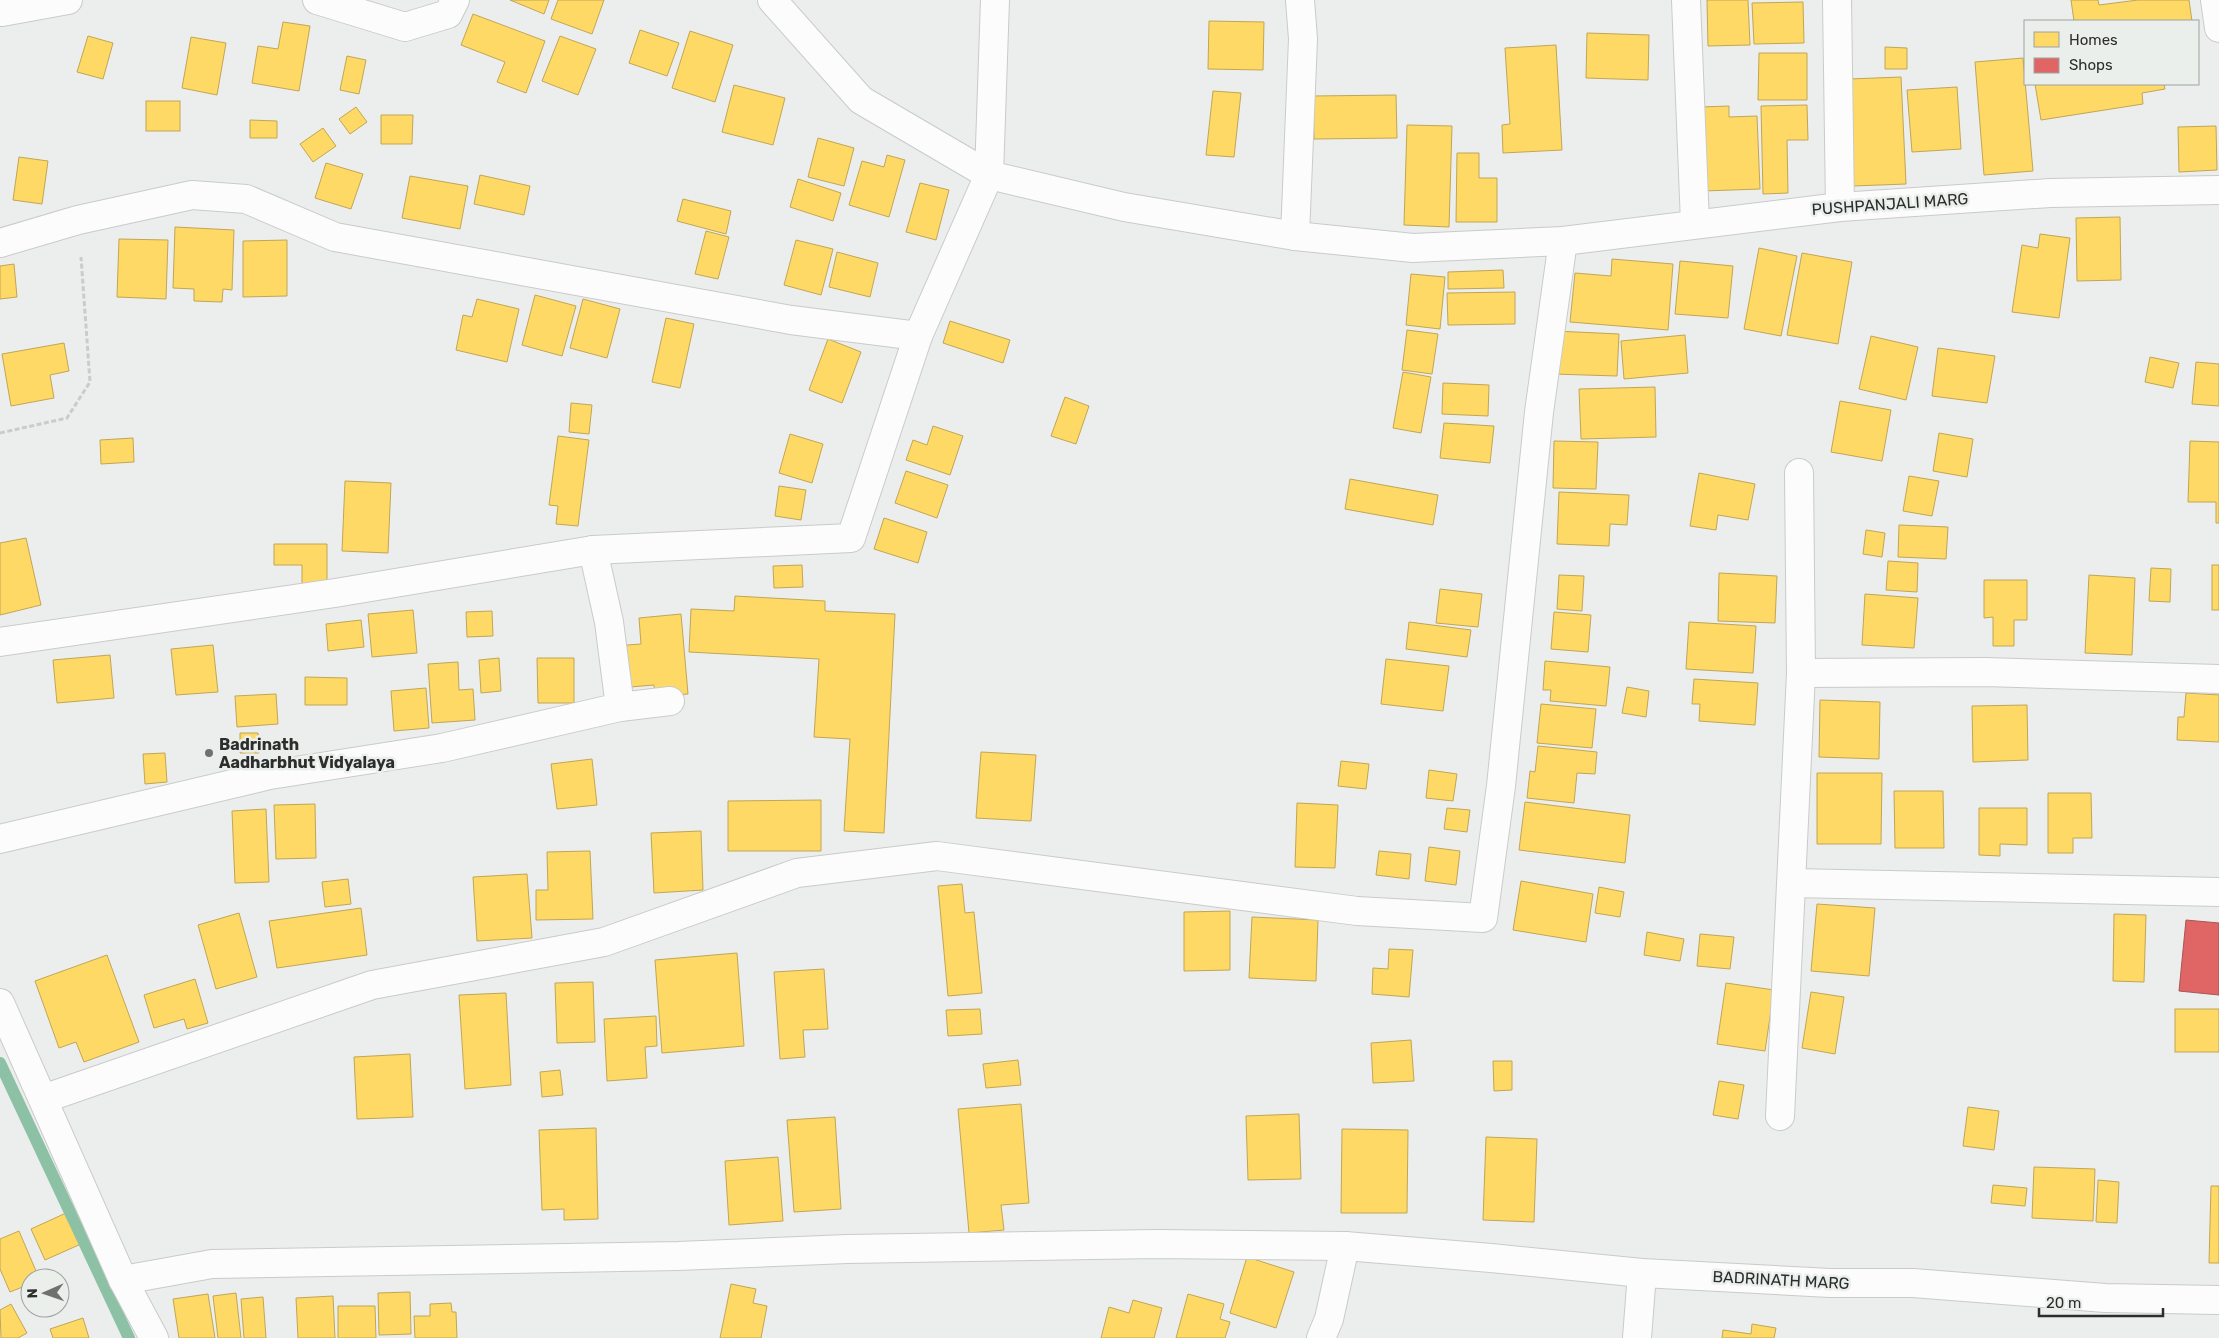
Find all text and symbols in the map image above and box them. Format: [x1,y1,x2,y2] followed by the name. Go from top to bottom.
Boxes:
[2024,20,2199,85] legend
[2069,31,2118,49] text: Homes
[2069,56,2113,74] text: Shops
[1811,189,1969,219] street label: PUSHPANJALI MARG
[219,735,395,772] place label: Badrinath Aadharbhut Vidyalaya
[203,747,215,759] marker: Badrinath Aadharbhut Vidyalaya
[1712,1267,1850,1293] street label: BADRINATH MARG
[20,1268,70,1318] north arrow
[2039,1286,2163,1318] scale bar
[24,1288,41,1299] text: N
[2046,1294,2081,1312] text: 20 m

